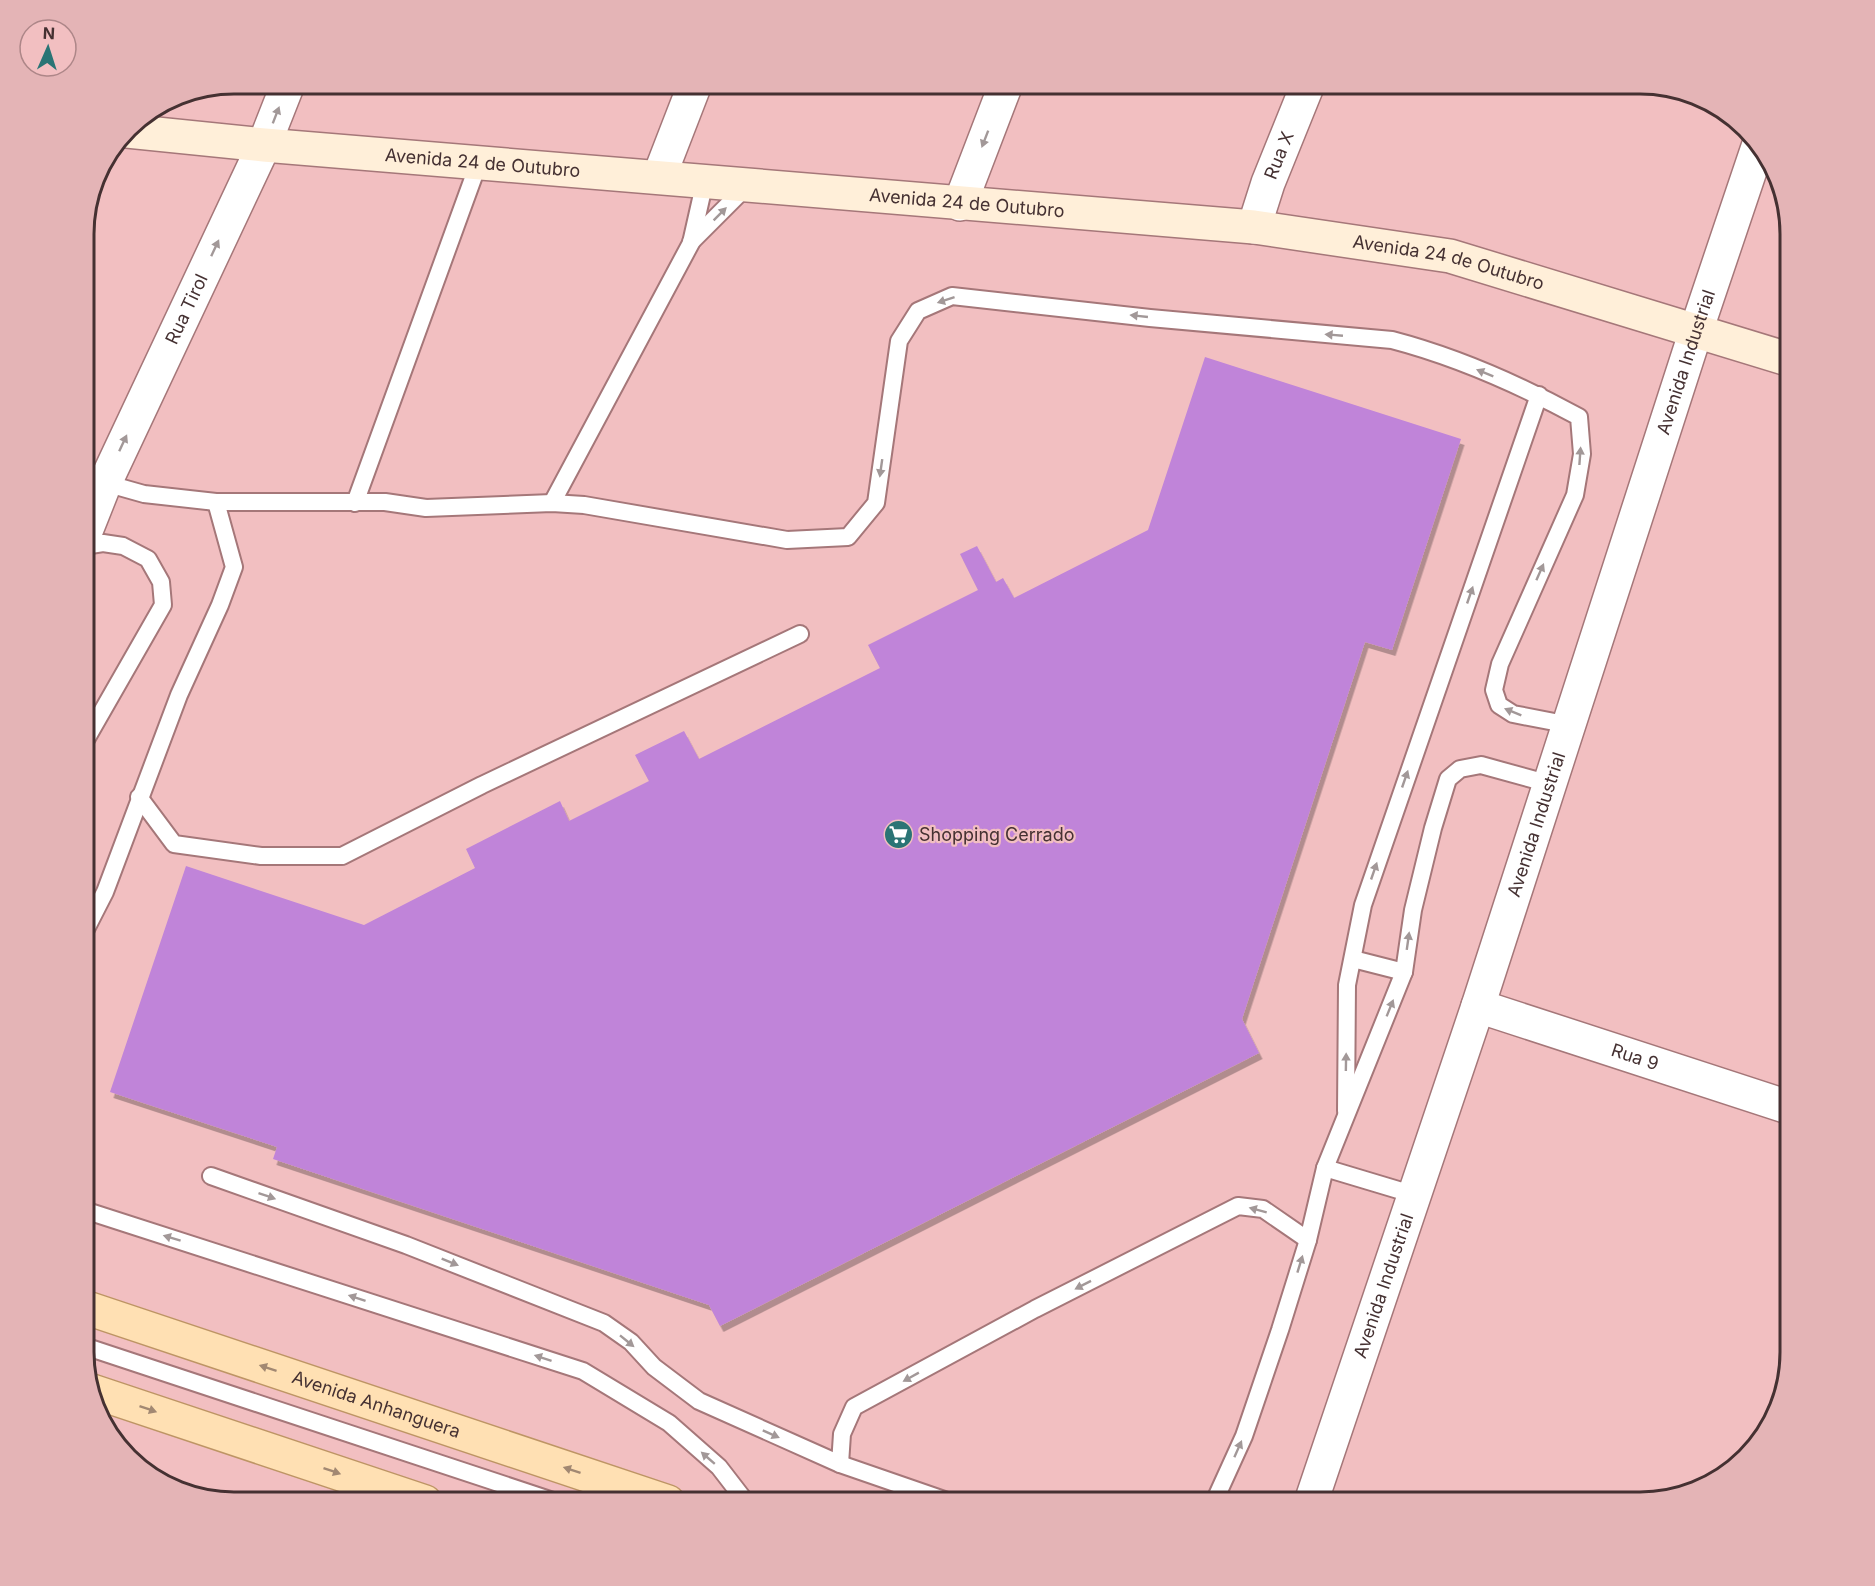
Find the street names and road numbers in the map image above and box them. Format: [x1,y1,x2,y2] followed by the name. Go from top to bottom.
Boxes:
[1260,128,1298,182] street label: Rua X
[384,144,581,181] street label: Avenida 24 de Outubro
[868,184,1065,221] street label: Avenida 24 de Outubro
[1351,231,1547,294] street label: Avenida 24 de Outubro
[161,271,212,347] street label: Rua Tirol
[1652,287,1719,437] street label: Avenida Industrial
[1503,749,1569,900] street label: Avenida Industrial
[1609,1039,1661,1074] street label: Rua 9
[1349,1211,1417,1361] street label: Avenida Industrial
[289,1366,463,1442] street label: Avenida Anhanguera

